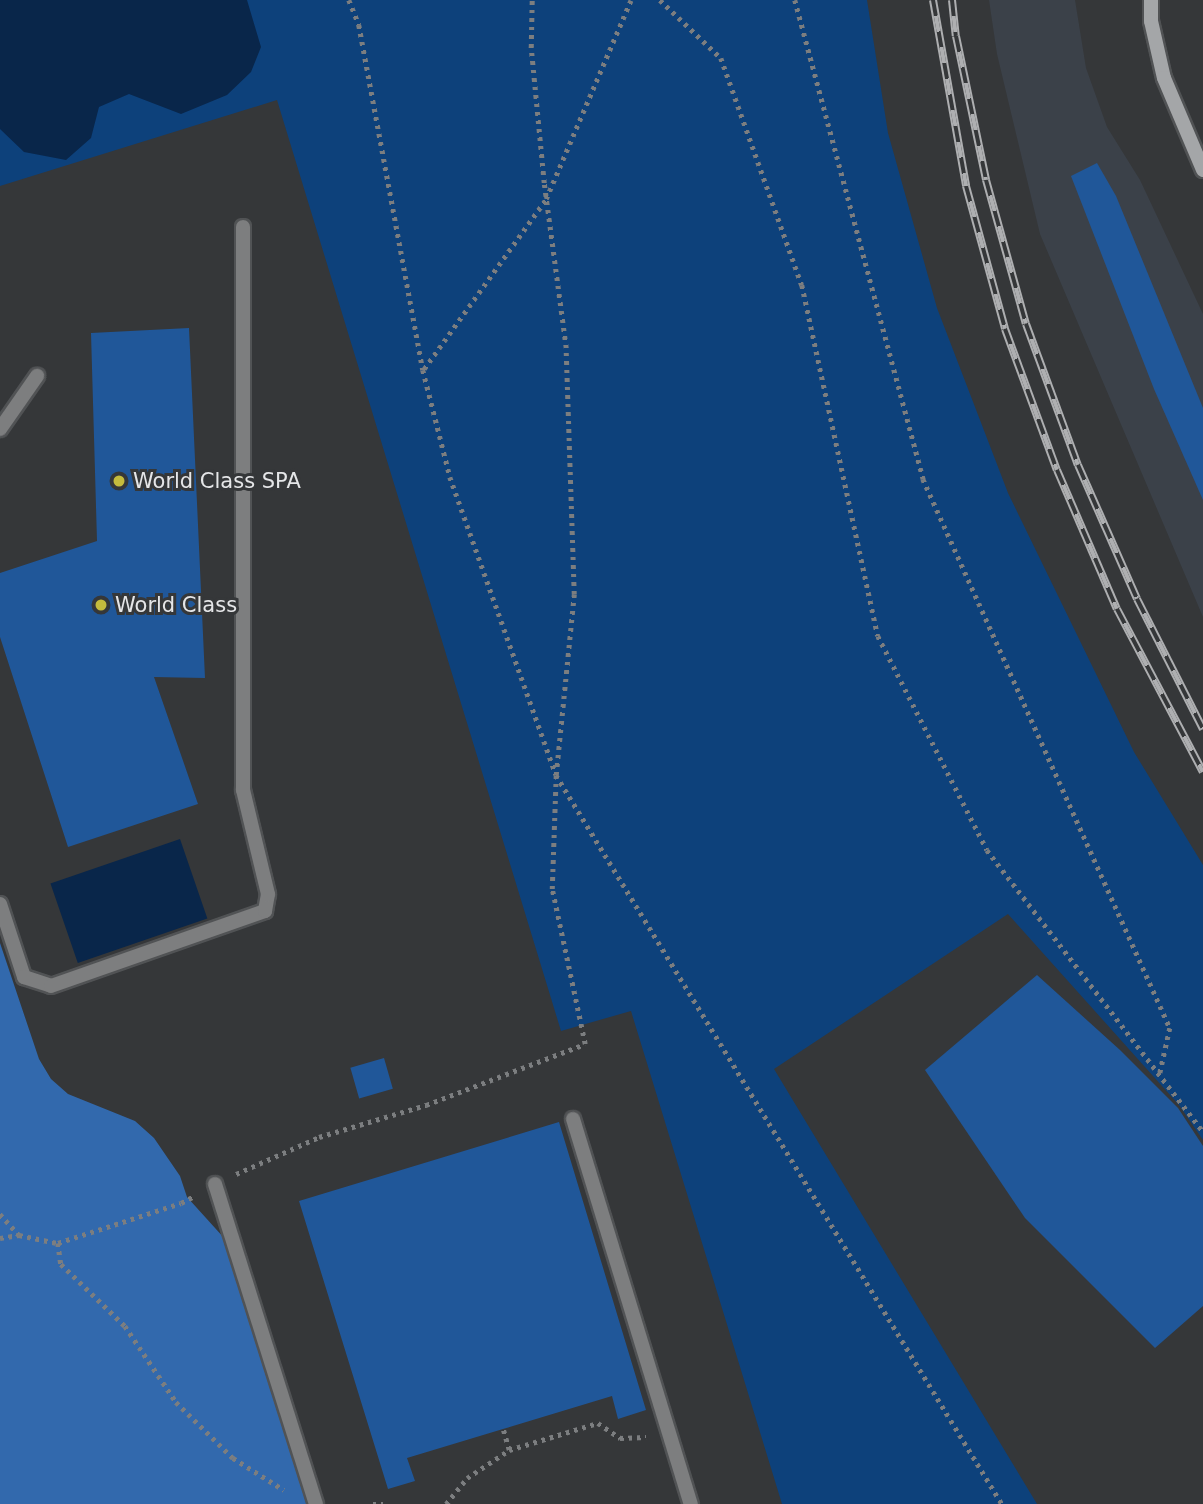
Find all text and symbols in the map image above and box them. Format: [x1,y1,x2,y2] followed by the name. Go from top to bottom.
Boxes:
[133,468,301,494] place label: World Class SPA
[111,473,127,489] marker: World Class SPA
[115,592,237,618] place label: World Class
[93,597,109,613] marker: World Class

